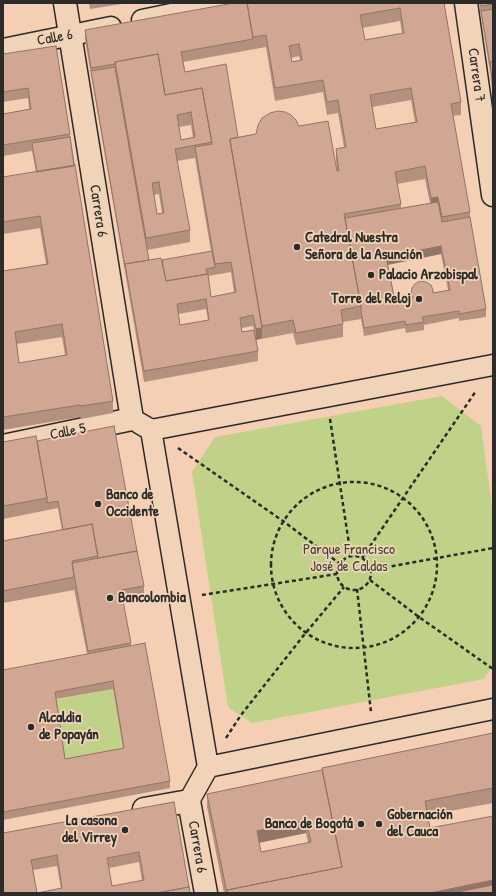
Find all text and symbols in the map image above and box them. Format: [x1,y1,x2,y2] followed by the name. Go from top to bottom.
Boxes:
[36,26,74,50] street label: Calle 6
[463,47,489,103] street label: Carrera 7
[85,184,111,238] street label: Carrera 6
[305,229,422,264] place label: Catedral Nuestra Señora de la Asunción
[292,242,302,252] marker: Catedral Nuestra Señora de la Asunción
[379,266,478,284] place label: Palacio Arzobispal
[366,270,376,280] marker: Palacio Arzobispal
[331,290,411,308] place label: Torre del Reloj
[414,294,424,304] marker: Torre del Reloj
[48,420,88,444] street label: Calle 5
[106,486,159,521] place label: Banco de Occidente
[93,499,103,509] marker: Banco de Occidente
[303,541,395,576] park label: Parque Francisco José de Caldas
[118,589,186,607] place label: Bancolombia
[105,593,115,603] marker: Bancolombia
[39,709,99,744] place label: Alcaldia de Popayán
[26,722,36,732] marker: Alcaldia de Popayán
[387,806,453,841] place label: Gobernación del Cauca
[62,812,117,847] place label: La casona del Virrey
[265,815,353,833] place label: Banco de Bogotá
[184,819,210,875] street label: Carrera 6
[356,819,366,829] marker: Banco de Bogotá
[374,819,384,829] marker: Gobernación del Cauca
[120,825,130,835] marker: La casona del Virrey

